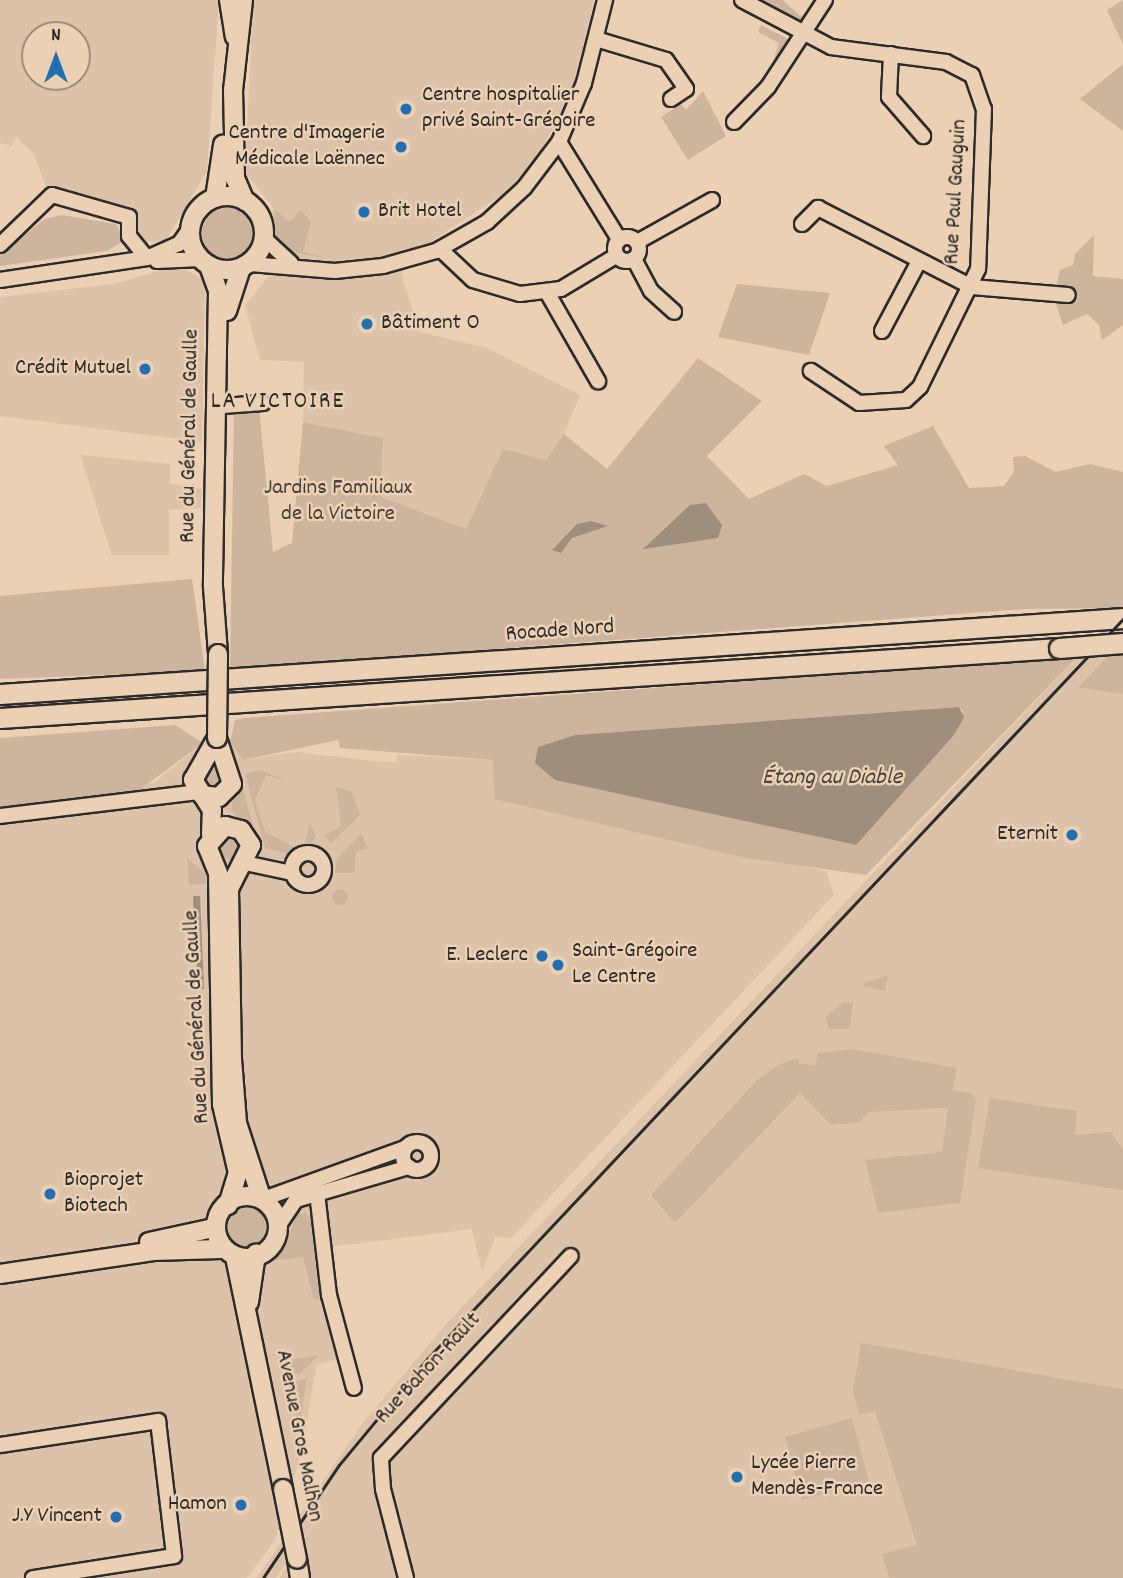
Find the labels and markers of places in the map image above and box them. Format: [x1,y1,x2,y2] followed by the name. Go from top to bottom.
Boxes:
[422,82,595,136] place label: Centre hospitalier privé Saint-Grégoire
[396,99,416,119] marker: Centre hospitalier privé Saint-Grégoire
[228,120,385,174] place label: Centre d'Imagerie Médicale Laënnec
[391,137,411,157] marker: Centre d'Imagerie Médicale Laënnec
[378,198,461,226] place label: Brit Hotel
[356,204,372,220] marker: Brit Hotel
[381,310,480,338] place label: Bâtiment O
[359,316,375,332] marker: Bâtiment O
[15,355,131,383] place label: Crédit Mutuel
[137,361,153,377] marker: Crédit Mutuel
[997,821,1058,849] place label: Eternit
[1064,827,1080,843] marker: Eternit
[572,938,697,992] place label: Saint-Grégoire Le Centre
[446,942,528,970] place label: E. Leclerc
[534,948,550,964] marker: E. Leclerc
[550,957,566,973] marker: Saint-Grégoire Le Centre
[64,1167,143,1221] place label: Bioprojet Biotech
[42,1186,58,1202] marker: Bioprojet Biotech
[751,1450,883,1504] place label: Lycée Pierre Mendès-France
[729,1469,745,1485] marker: Lycée Pierre Mendès-France
[168,1491,227,1519] place label: Hamon
[233,1497,249,1513] marker: Hamon
[12,1503,102,1531] place label: J.Y Vincent
[108,1509,124,1525] marker: J.Y Vincent

